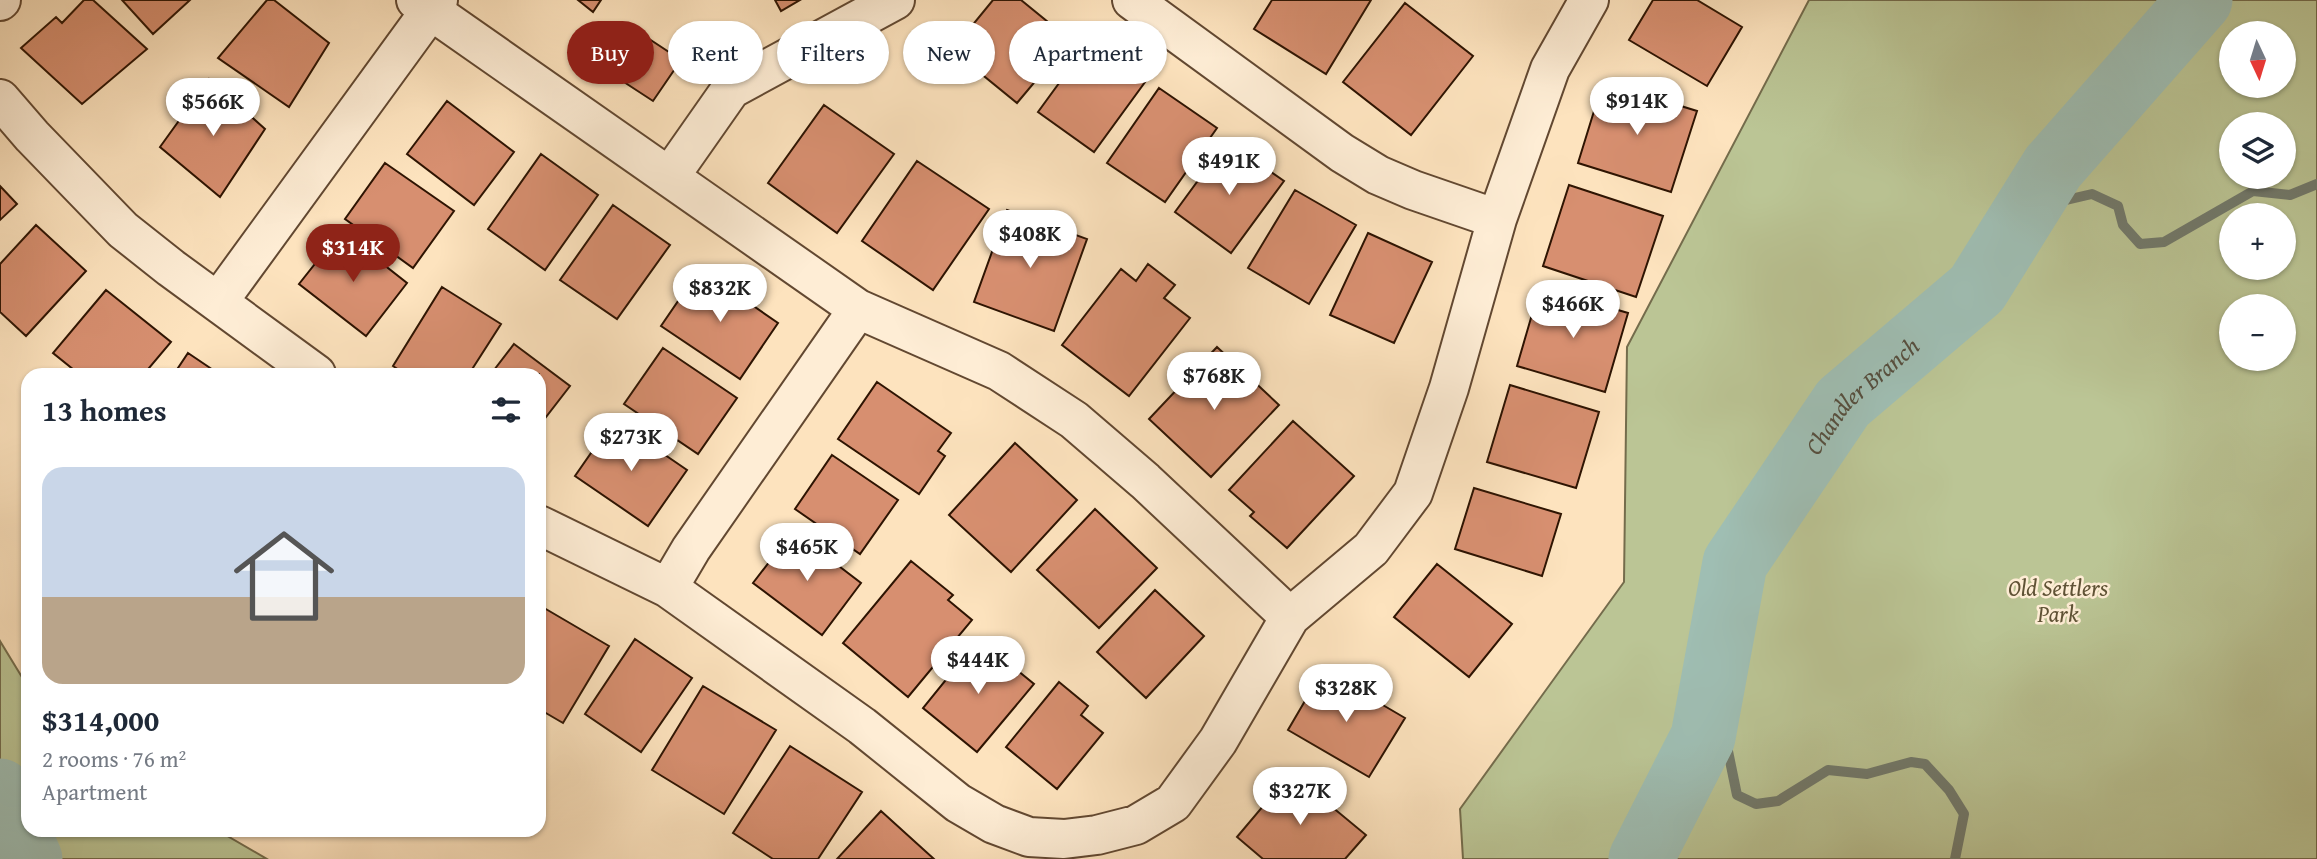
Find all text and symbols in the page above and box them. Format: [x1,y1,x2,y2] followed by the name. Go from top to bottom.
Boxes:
[567,21,654,84] chip: Buy
[668,21,763,84] chip: Rent
[777,21,889,84] chip: Filters
[903,21,995,84] chip: New
[1009,21,1167,84] chip: Apartment
[2219,21,2296,98] north arrow
[2219,21,2296,371] map controls
[164,78,262,138] pin: $566K
[1588,78,1686,137] pin: $914K
[1606,83,1668,116] text: $914K
[182,84,244,117] text: $566K
[2219,112,2296,189] button: layers
[1180,138,1278,197] pin: $491K
[1198,143,1260,176] text: $491K
[2219,203,2296,280] button: +
[981,210,1079,270] pin: $408K
[999,216,1061,249] text: $408K
[304,224,402,284] pin: $314K
[322,230,384,263] text: $314K
[671,264,769,324] pin: $832K
[689,270,751,303] text: $832K
[1524,280,1622,340] pin: $466K
[1542,286,1604,319] text: $466K
[2219,294,2296,371] button: −
[1796,328,1927,461] water label: Chandler Branch
[1165,352,1263,412] pin: $768K
[1183,358,1245,391] text: $768K
[42,388,167,432] text: 13 homes
[487,391,525,429] icon: filters
[582,414,680,473] pin: $273K
[600,419,662,452] text: $273K
[221,513,347,639] icon: home
[758,524,856,583] pin: $465K
[776,529,838,562] text: $465K
[2008,571,2109,630] park label: Old Settlers Park
[929,636,1027,696] pin: $444K
[947,642,1009,675] text: $444K
[1297,664,1395,724] pin: $328K
[1315,670,1377,703] text: $328K
[42,698,159,742] text: $314,000
[42,742,186,775] text: 2 rooms · 76 m²
[1251,768,1349,827] pin: $327K
[1269,773,1331,806] text: $327K
[42,775,147,808] text: Apartment

